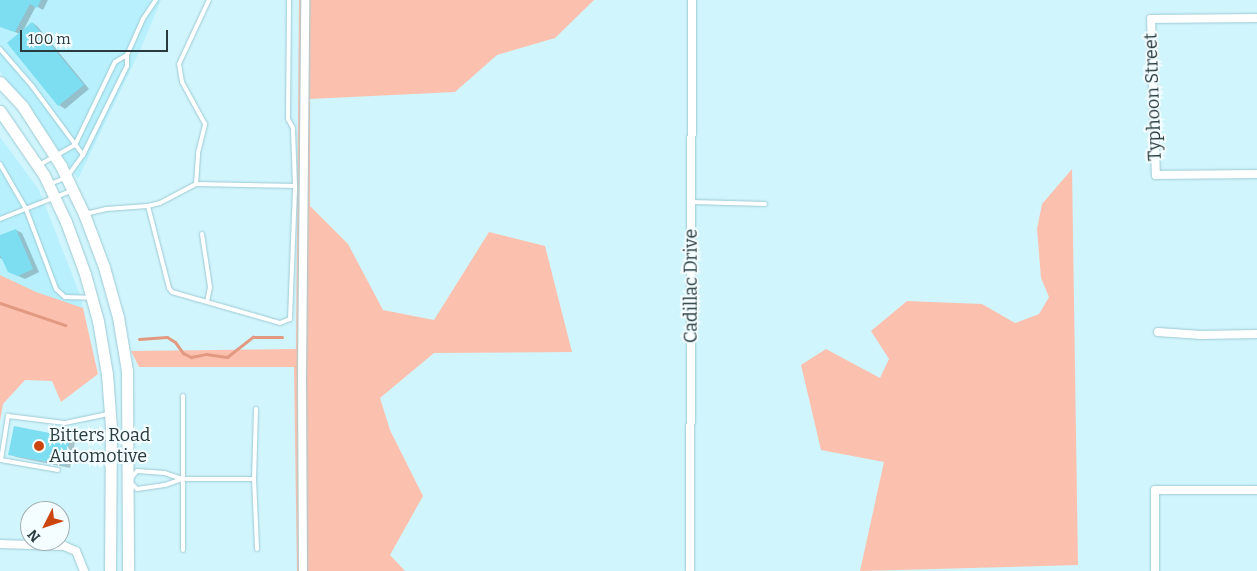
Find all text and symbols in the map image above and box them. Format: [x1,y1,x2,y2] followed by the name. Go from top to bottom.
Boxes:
[22,20,170,52] scale bar
[28,30,71,48] text: 100 m
[1140,33,1166,161] street label: Typhoon Street
[680,229,702,343] street label: Cadillac Drive
[49,425,150,468] place label: Bitters Road Automotive
[33,440,45,452] marker: Bitters Road Automotive
[20,501,70,551] north arrow
[24,526,44,545] text: N

